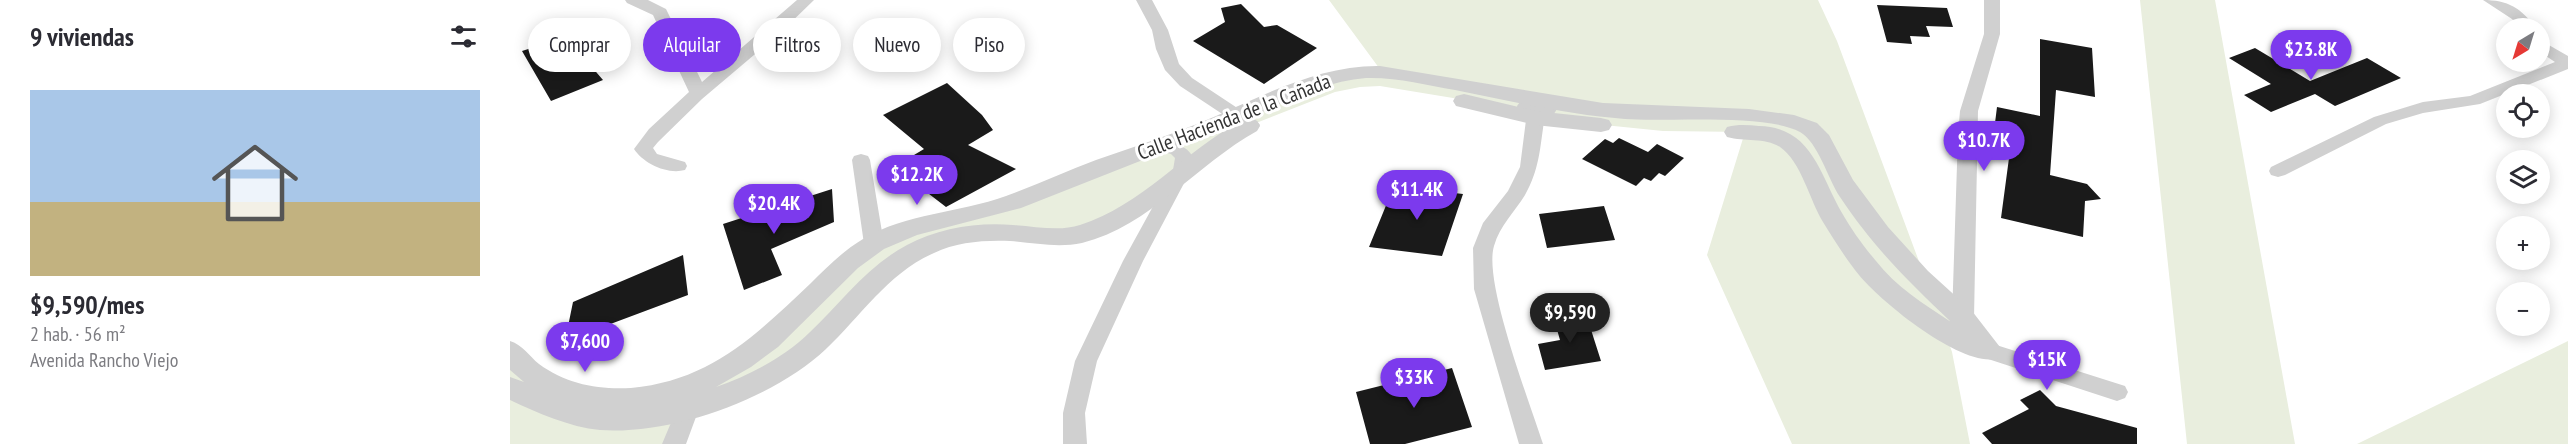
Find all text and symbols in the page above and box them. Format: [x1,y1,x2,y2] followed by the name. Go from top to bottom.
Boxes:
[528,18,631,72] chip: Comprar
[643,18,741,72] chip: Alquilar
[753,18,841,72] chip: Filtros
[853,18,941,72] chip: Nuevo
[953,18,1025,72] chip: Piso
[2496,18,2550,72] north arrow
[2496,18,2550,336] map controls
[30,20,134,53] text: 9 viviendas
[447,20,480,53] icon: filters
[2262,30,2360,81] pin: $23.8K
[2285,36,2337,62] text: $23.8K
[1133,67,1334,166] street label: Calle Hacienda de la Cañada
[2496,84,2550,138] button: locate
[1935,121,2033,172] pin: $10.7K
[1958,127,2010,153] text: $10.7K
[201,129,309,237] icon: home
[2496,150,2550,204] button: layers
[868,155,966,206] pin: $12.2K
[891,161,943,187] text: $12.2K
[1368,170,1466,221] pin: $11.4K
[1391,176,1443,202] text: $11.4K
[725,184,823,235] pin: $20.4K
[748,190,800,216] text: $20.4K
[2496,216,2550,270] button: +
[2496,282,2550,336] button: −
[30,288,144,321] text: $9,590/mes
[1521,293,1619,344] pin: $9,590
[1544,299,1596,325] text: $9,590
[30,321,126,347] text: 2 hab. · 56 m²
[536,322,634,373] pin: $7,600
[560,328,610,354] text: $7,600
[2011,340,2083,391] pin: $15K
[2027,346,2067,372] text: $15K
[30,347,178,373] text: Avenida Rancho Viejo
[1378,358,1450,409] pin: $33K
[1394,364,1434,390] text: $33K

